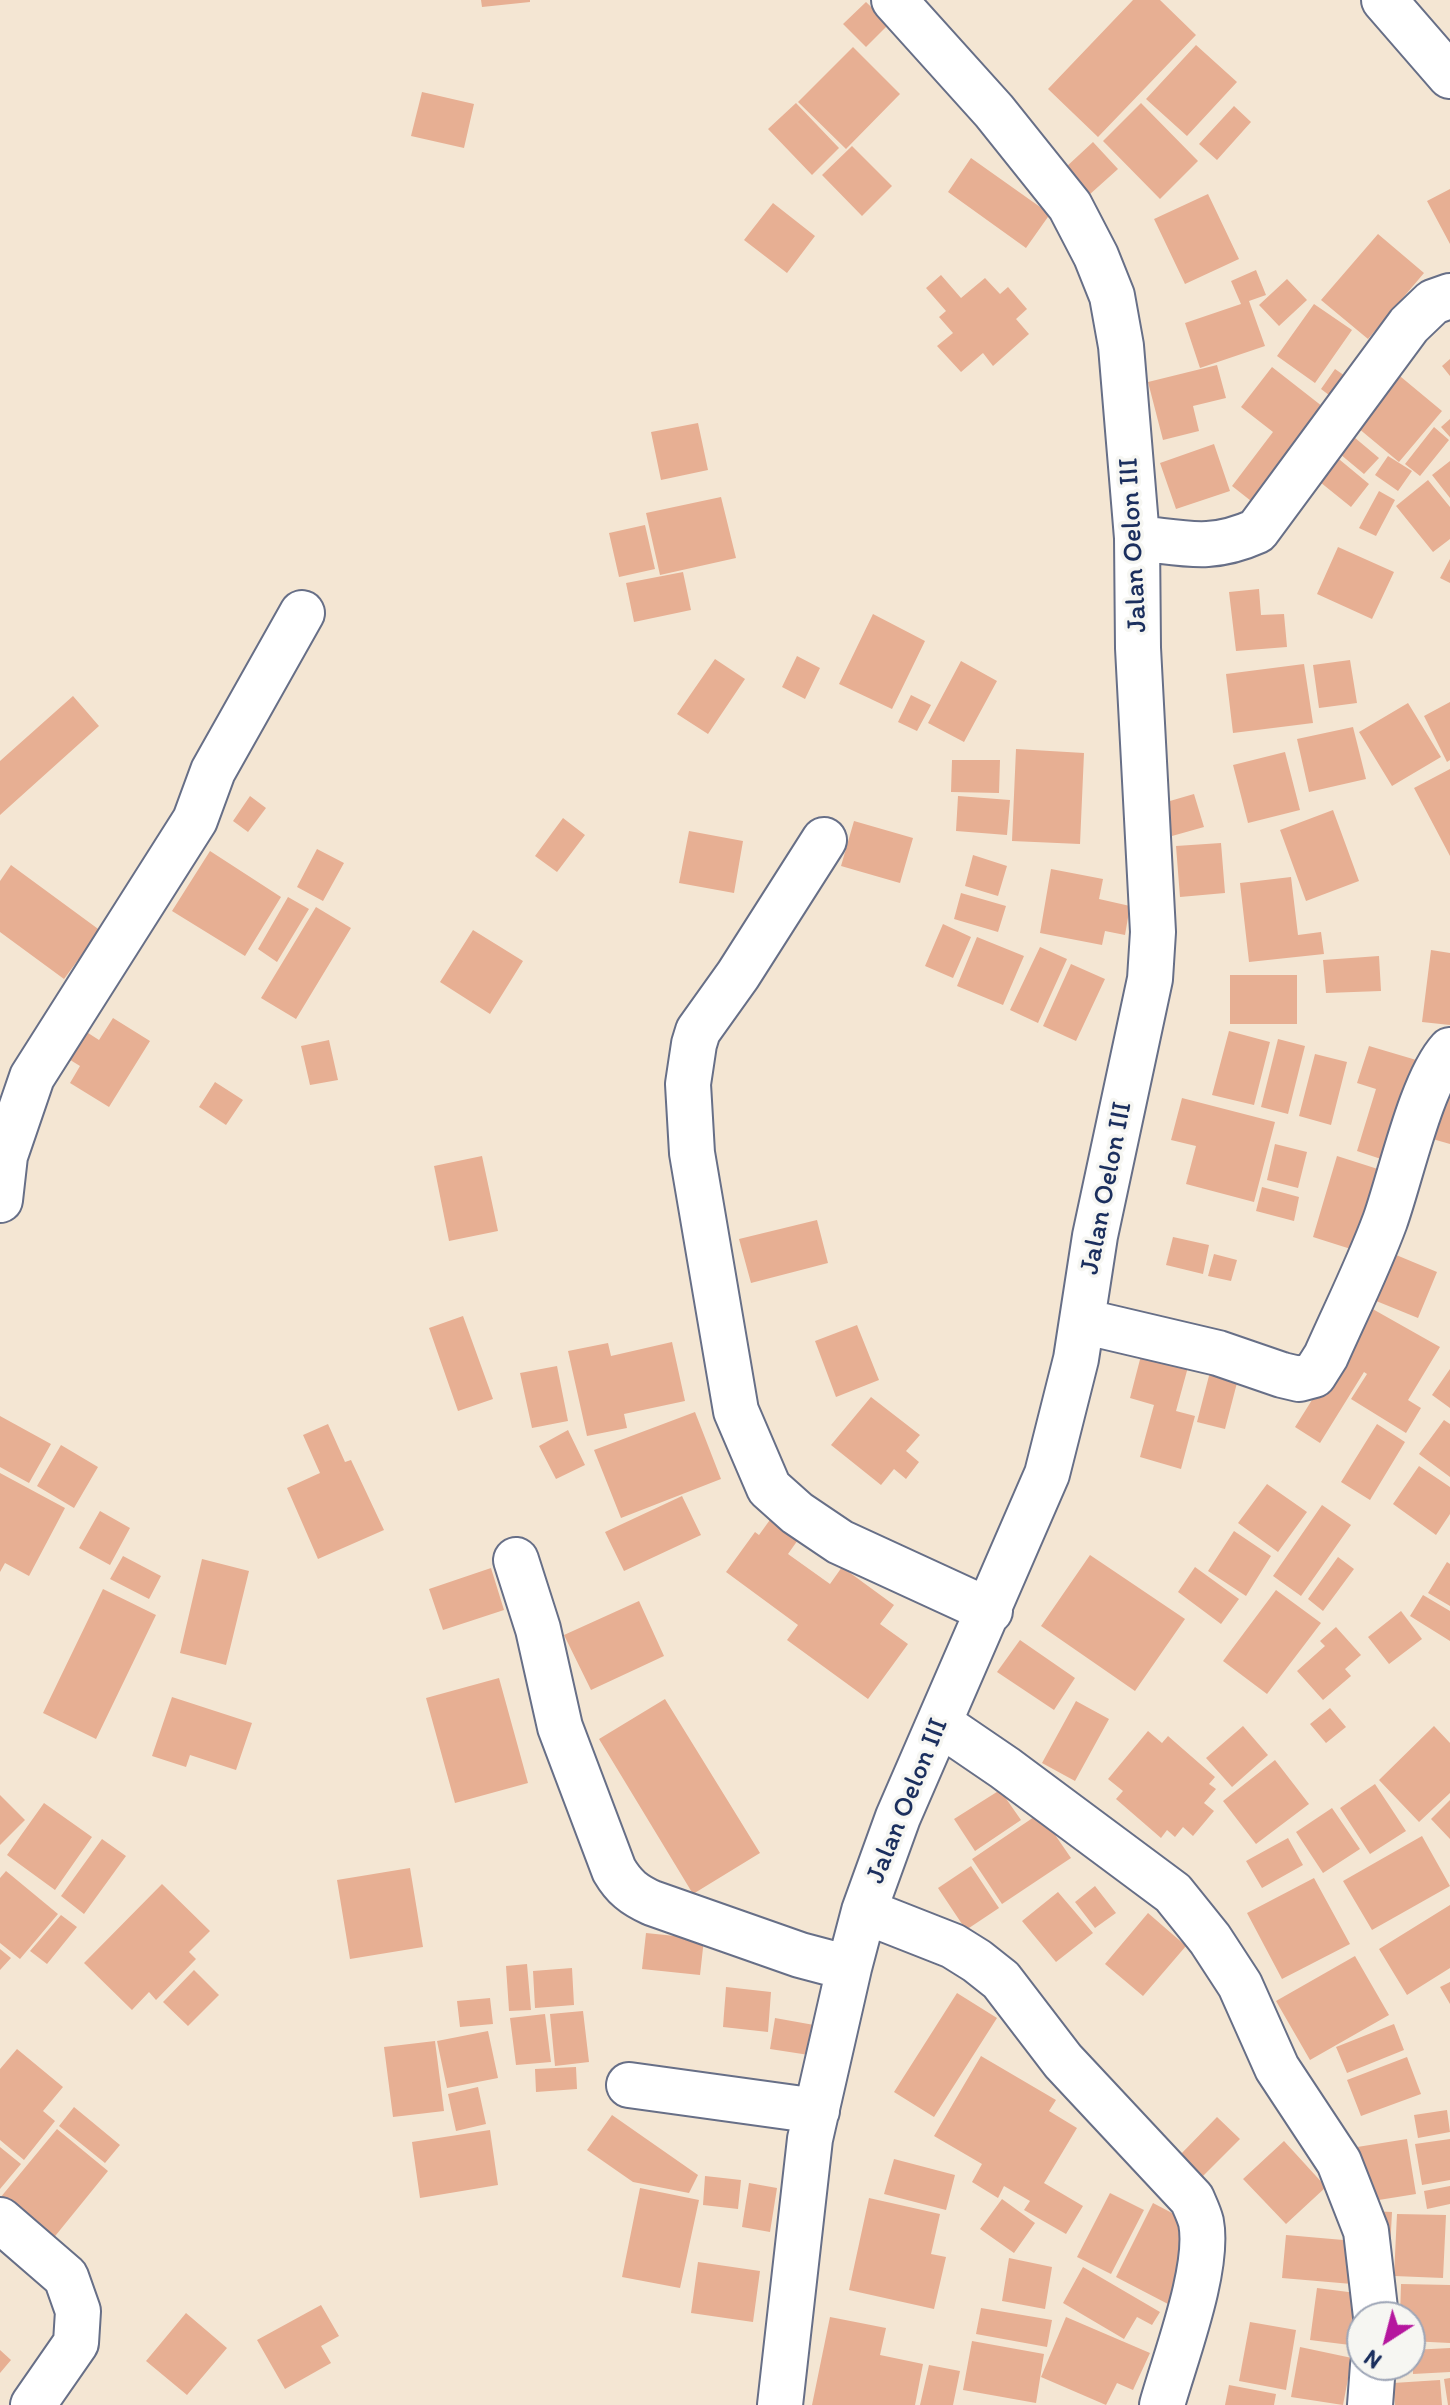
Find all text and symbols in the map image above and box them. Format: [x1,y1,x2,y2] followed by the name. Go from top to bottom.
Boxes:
[1113,456,1155,634] street label: Jalan Oelon III
[1074,1099,1140,1277] street label: Jalan Oelon III
[860,1713,956,1889] street label: Jalan Oelon III
[1346,2301,1426,2381] north arrow
[1359,2344,1387,2374] text: N

